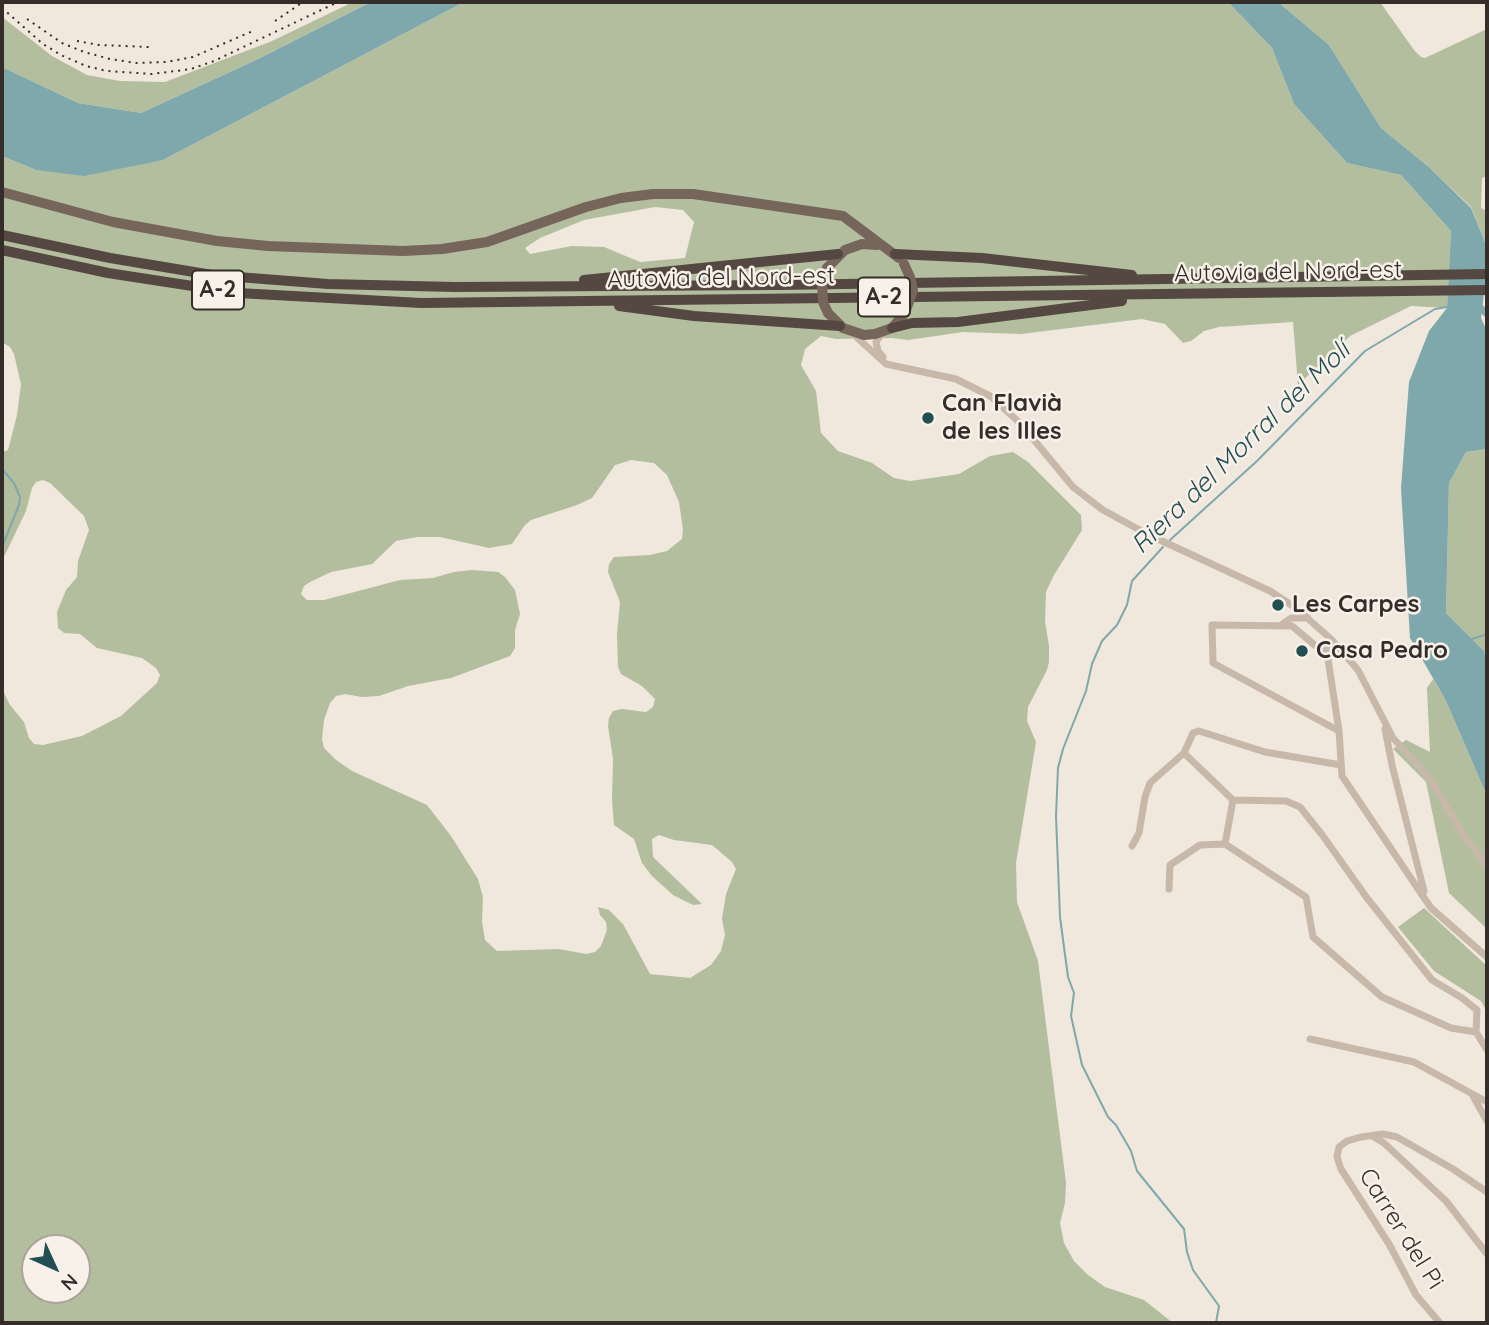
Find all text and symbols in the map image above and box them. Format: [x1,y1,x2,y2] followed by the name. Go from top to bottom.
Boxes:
[1174,256,1402,288] street label: Autovia del Nord-est
[607,262,835,294] street label: Autovia del Nord-est
[192,270,244,310] road number: A-2
[858,278,910,316] road number: A-2
[1125,335,1357,561] water label: Riera del Morral del Molí
[942,390,1062,446] place label: Can Flavià de les Illes
[920,410,936,426] marker: Can Flavià de les Illes
[1292,591,1419,619] place label: Les Carpes
[1270,597,1286,613] marker: Les Carpes
[1316,637,1448,665] place label: Casa Pedro
[1294,643,1310,659] marker: Casa Pedro
[1352,1163,1450,1295] street label: Carrer del Pi
[21,1234,91,1304] north arrow
[56,1269,83,1296] text: N

